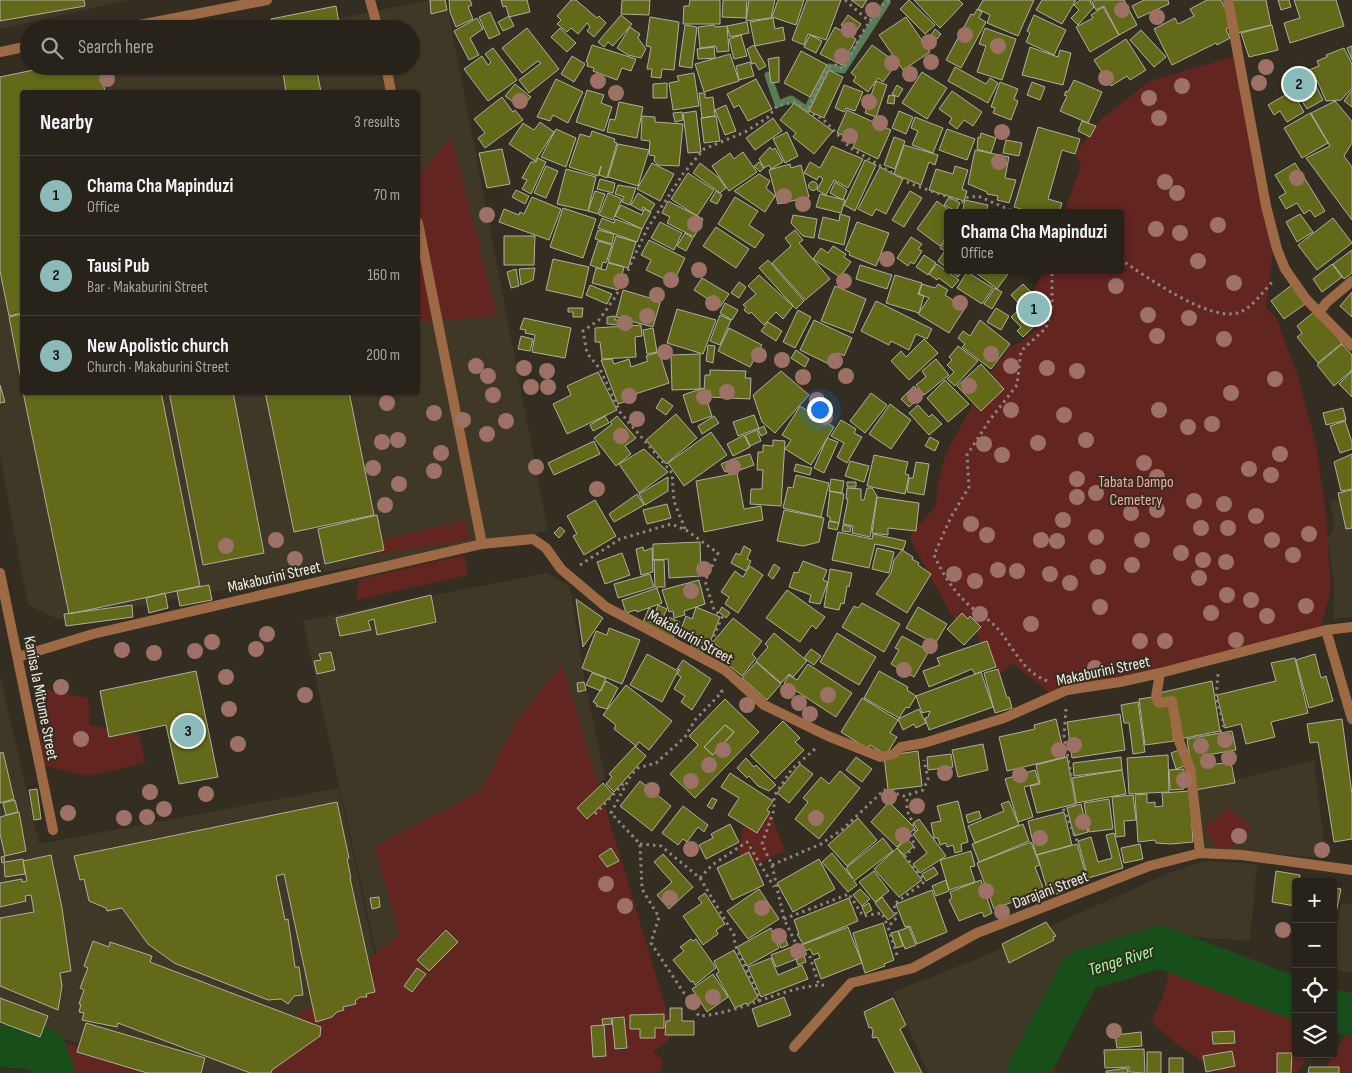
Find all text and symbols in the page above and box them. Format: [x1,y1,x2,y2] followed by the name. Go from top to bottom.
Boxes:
[20,20,420,75] search box
[38,34,66,62] icon: search
[78,36,154,59] text: Search here
[1283,65,1315,103] pin: 2
[40,110,93,135] text: Nearby
[354,113,400,132] text: 3 results
[87,175,233,198] text: Chama Cha Mapinduzi
[53,186,59,205] text: 1
[374,186,400,205] text: 70 m
[87,198,120,217] text: Office
[944,209,1124,274] popup
[961,221,1107,244] text: Chama Cha Mapinduzi
[961,244,994,263] text: Office
[87,255,149,278] text: Tausi Pub
[52,266,60,285] text: 2
[367,266,400,285] text: 160 m
[87,278,208,297] text: Bar · Makaburini Street
[1018,290,1050,328] pin: 1
[87,335,229,358] text: New Apolistic church
[52,346,60,365] text: 3
[366,346,400,365] text: 200 m
[87,358,229,377] text: Church · Makaburini Street
[807,397,833,423] your location
[1098,473,1174,510] park label: Tabata Dampo Cemetery
[226,557,323,597] street label: Makaburini Street
[644,606,737,669] street label: Makaburini Street
[19,635,62,762] street label: Kanisa la Mitume Street
[1055,652,1152,691] street label: Makaburini Street
[172,712,204,750] pin: 3
[1010,867,1091,914] street label: Darajani Street
[1292,878,1337,1058] map controls
[1292,878,1337,923] button: +
[1292,923,1337,968] button: −
[1086,940,1158,980] water label: Tenge River
[1292,968,1337,1013] button: locate
[1292,1013,1337,1058] button: layers

